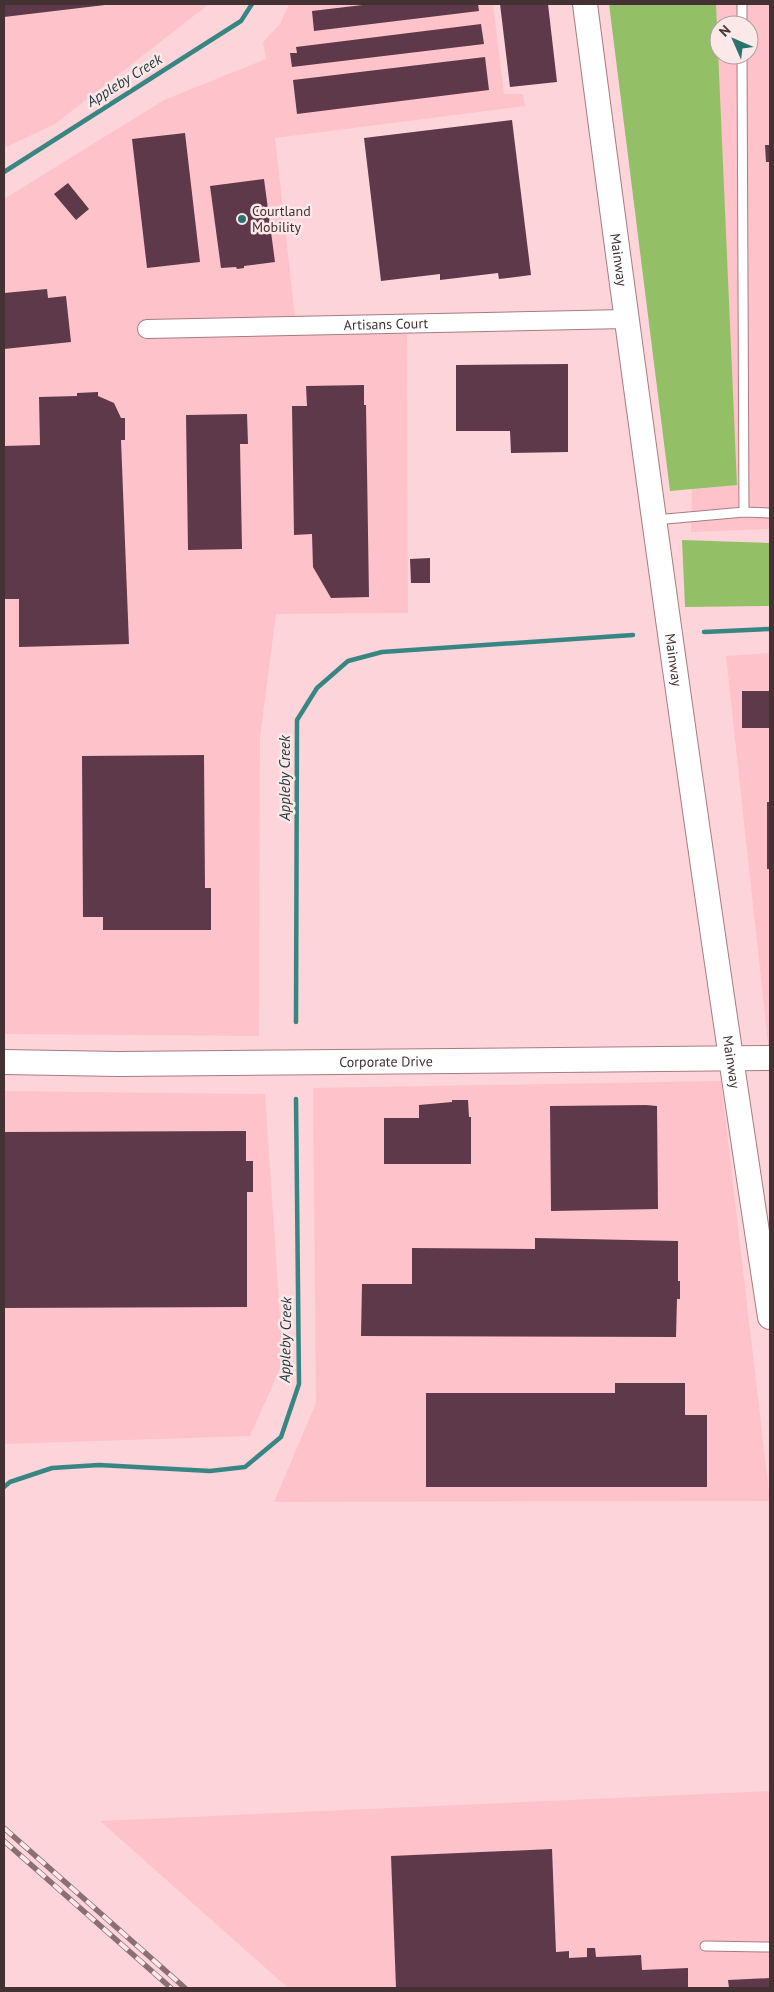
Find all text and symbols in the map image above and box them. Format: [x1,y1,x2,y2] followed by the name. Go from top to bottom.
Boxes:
[709,15,759,65] north arrow
[715,21,734,40] text: N
[82,49,166,111] water label: Appleby Creek
[252,202,311,236] place label: Courtland Mobility
[236,213,248,225] marker: Courtland Mobility
[606,232,631,288] street label: Mainway
[343,314,429,334] street label: Artisans Court
[661,632,686,688] street label: Mainway
[275,734,294,822] water label: Appleby Creek
[719,1034,744,1090] street label: Mainway
[339,1052,433,1071] street label: Corporate Drive
[275,1296,295,1384] water label: Appleby Creek

